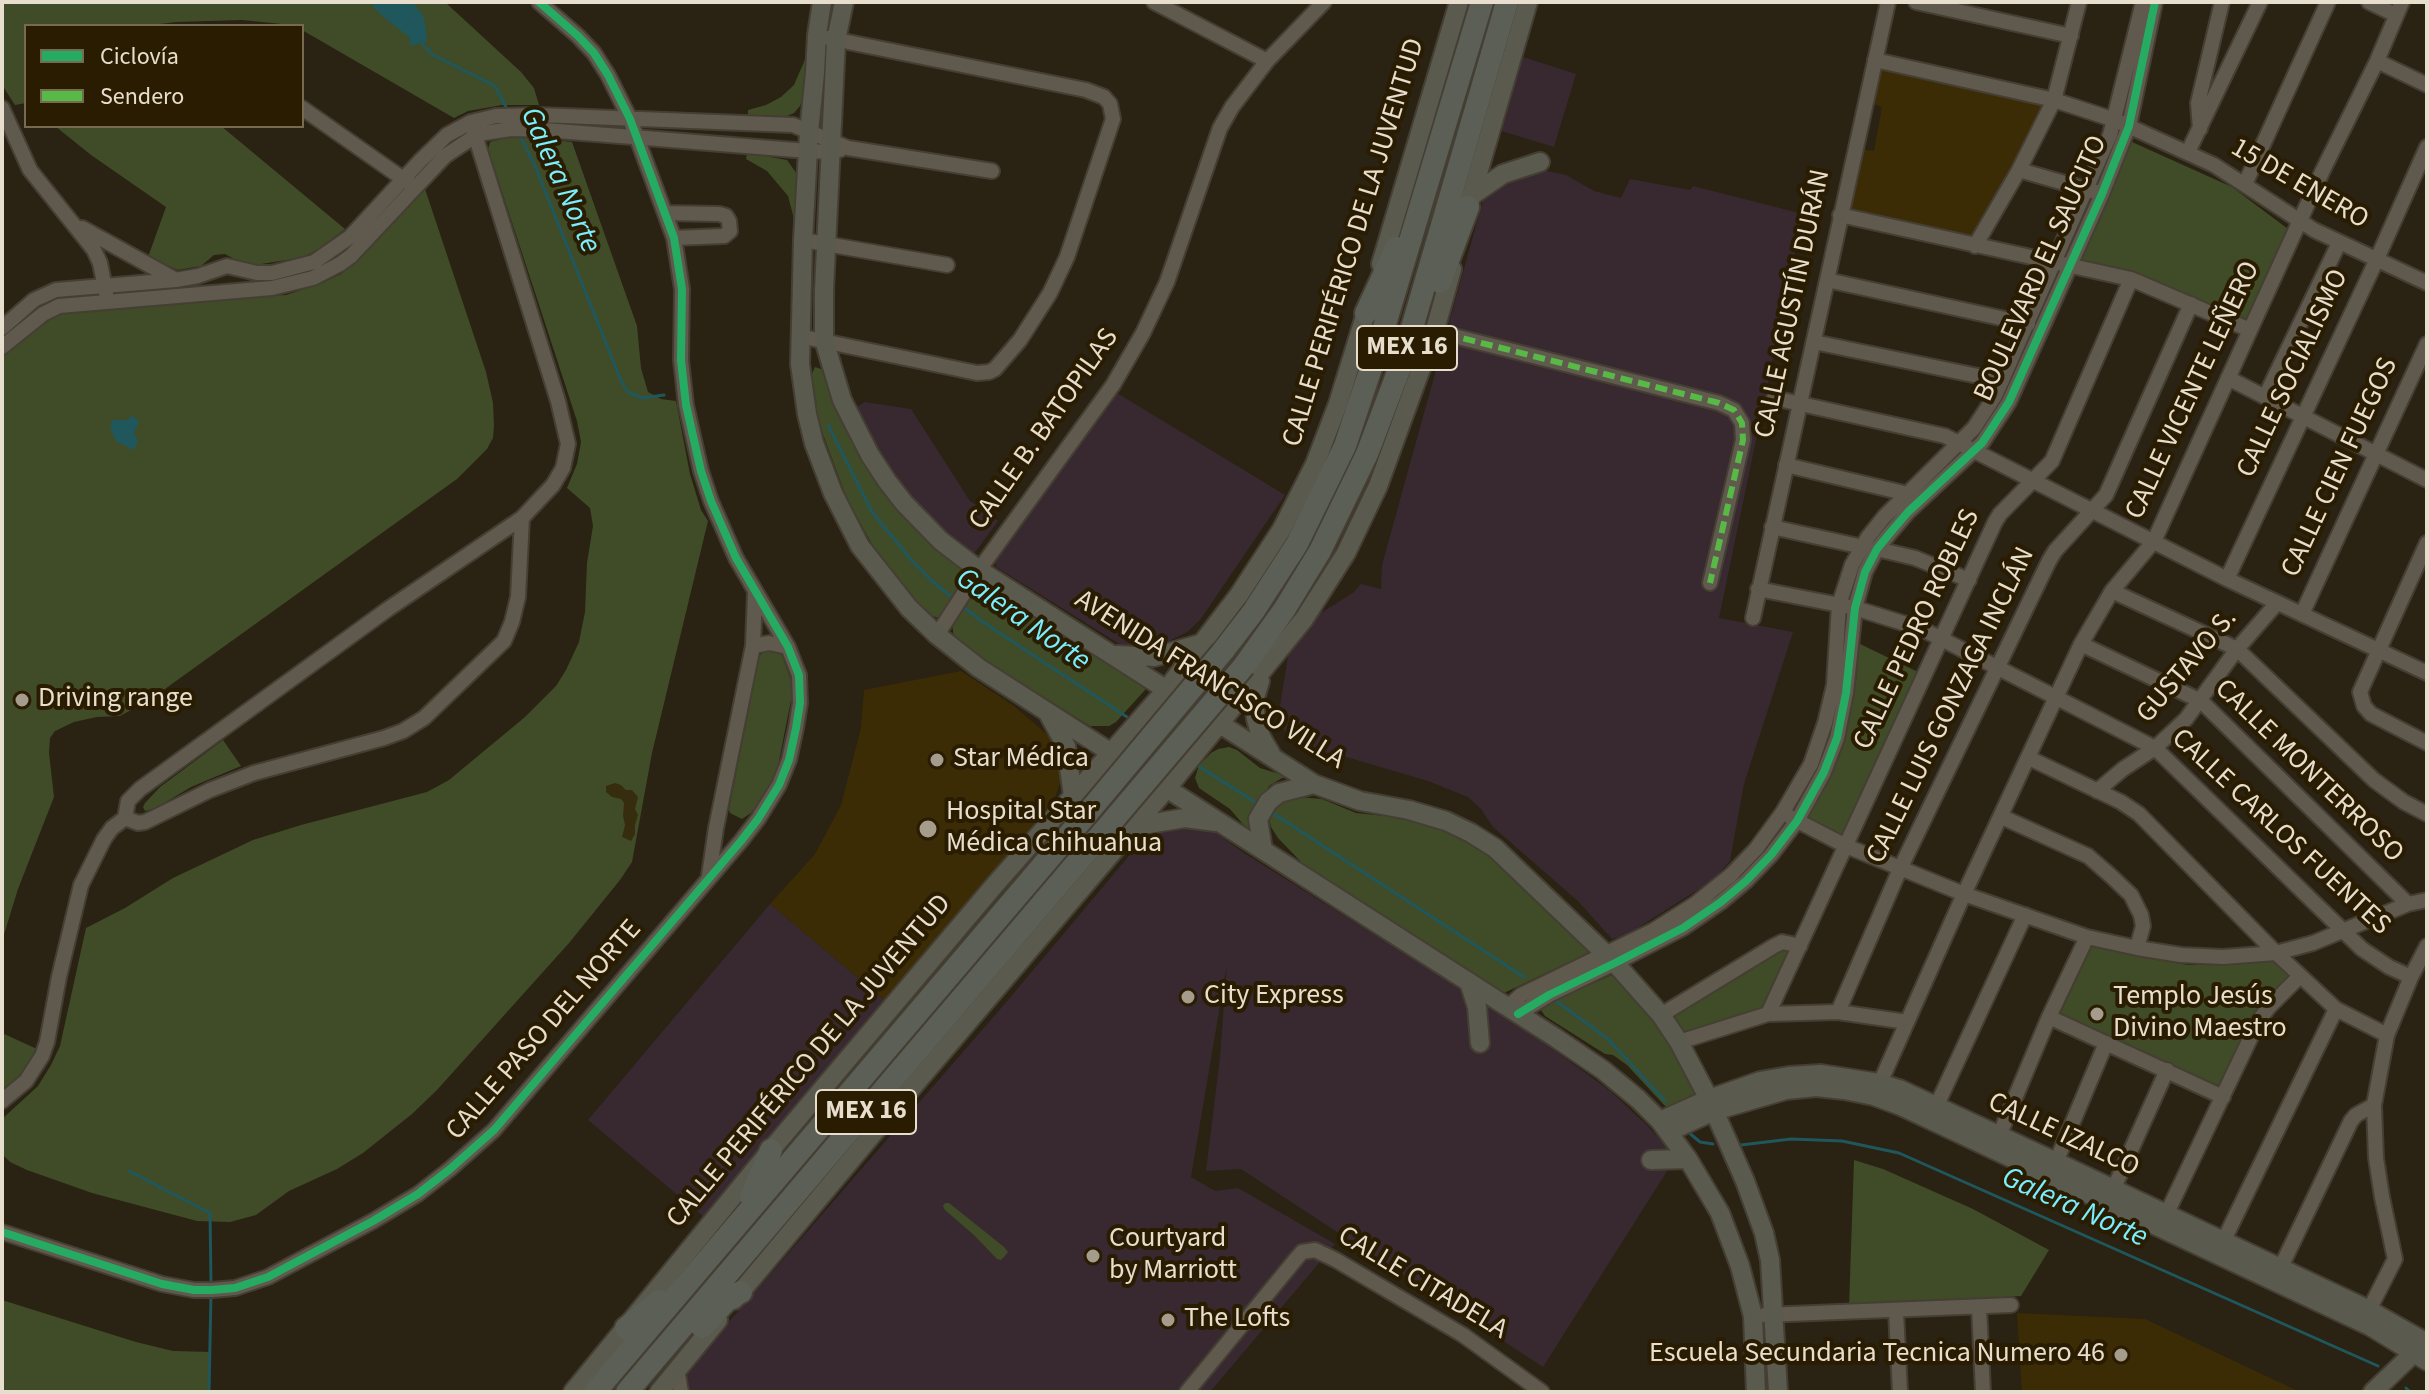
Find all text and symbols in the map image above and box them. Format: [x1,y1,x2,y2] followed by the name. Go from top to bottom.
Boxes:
[24,24,304,128] legend
[1277,35,1433,451] street label: CALLE PERIFÉRICO DE LA JUVENTUD
[100,39,179,74] text: Ciclovía
[100,79,184,114] text: Sendero
[511,103,607,259] water label: Galera Norte
[1968,131,2116,407] street label: BOULEVARD EL SAUCITO
[2224,132,2374,238] street label: 15 DE ENERO
[1749,167,1839,441] street label: CALLE AGUSTÍN DURÁN
[2119,257,2269,525] street label: CALLE VICENTE LEÑERO
[2231,265,2357,483] street label: CALLE SOCIALISMO
[963,323,1127,537] street label: CALLE B. BATOPILAS
[1357,326,1457,370] road number: MEX 16
[2275,353,2407,583] street label: CALLE CIEN FUEGOS
[1848,505,1988,755] street label: CALLE PEDRO ROBLES
[1861,542,2043,870] street label: CALLE LUIS GONZAGA INCLÁN
[948,562,1096,680] water label: Galera Norte
[1068,584,1350,778] street label: AVENIDA FRANCISCO VILLA
[2131,603,2245,731] street label: GUSTAVO S.
[2207,673,2409,871] street label: CALLE MONTERROSO
[38,683,193,717] place label: Driving range
[13,691,31,709] marker: Driving range
[2163,723,2397,943] street label: CALLE CARLOS FUENTES
[953,743,1089,777] place label: Star Médica
[928,751,946,769] marker: Star Médica
[946,796,1162,862] place label: Hospital Star Médica Chihuahua
[917,818,939,840] marker: Hospital Star Médica Chihuahua
[661,888,959,1236] street label: CALLE PERIFÉRICO DE LA JUVENTUD
[440,914,650,1148] street label: CALLE PASO DEL NORTE
[1204,980,1344,1014] place label: City Express
[2113,981,2287,1047] place label: Templo Jesús Divino Maestro
[1179,988,1197,1006] marker: City Express
[2088,1005,2106,1023] marker: Templo Jesús Divino Maestro
[1982,1086,2144,1186] street label: CALLE IZALCO
[816,1090,916,1134] road number: MEX 16
[1996,1161,2152,1257] water label: Galera Norte
[1331,1220,1513,1348] street label: CALLE CITADELA
[1109,1223,1237,1289] place label: Courtyard by Marriott
[1084,1247,1102,1265] marker: Courtyard by Marriott
[1184,1303,1290,1337] place label: The Lofts
[1159,1311,1177,1329] marker: The Lofts
[1649,1338,2105,1372] place label: Escuela Secundaria Tecnica Numero 46
[2112,1346,2130,1364] marker: Escuela Secundaria Tecnica Numero 46

